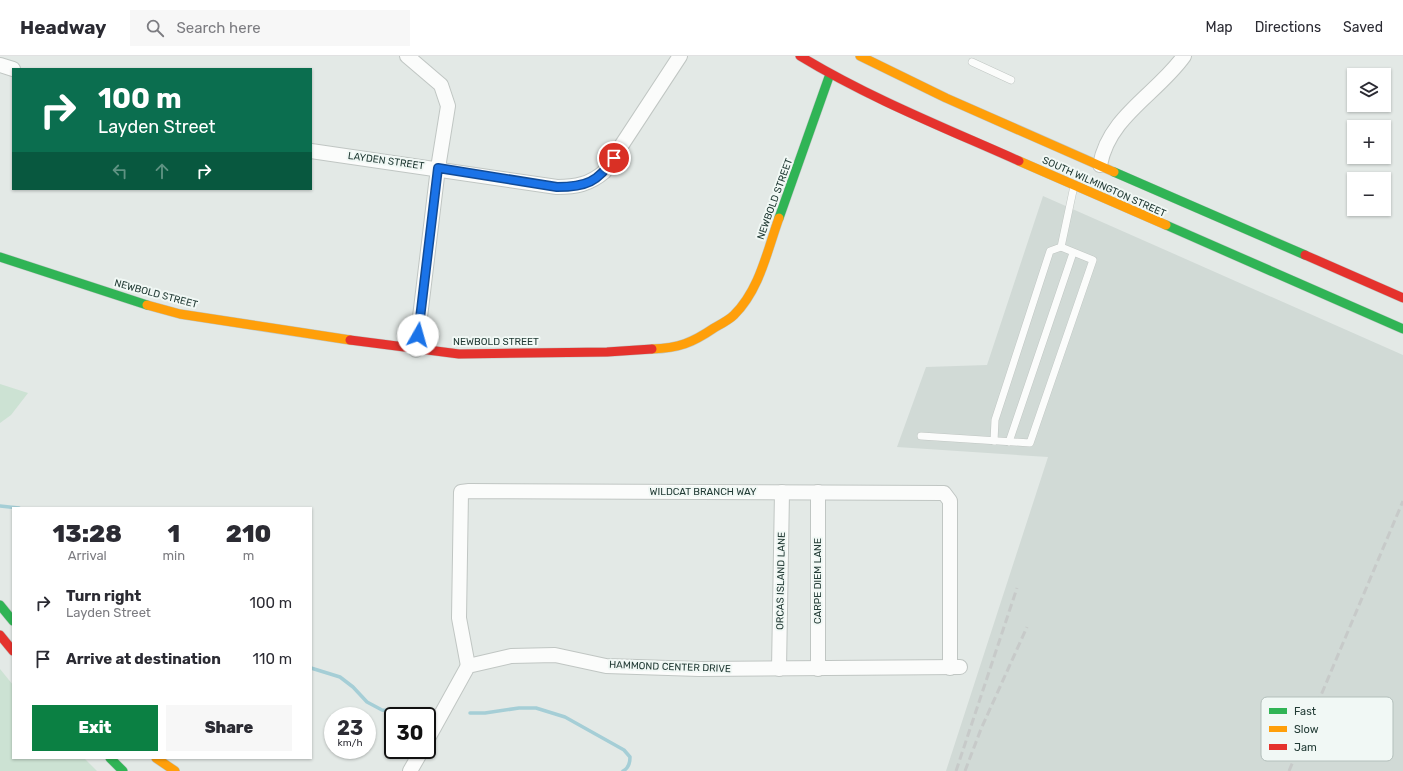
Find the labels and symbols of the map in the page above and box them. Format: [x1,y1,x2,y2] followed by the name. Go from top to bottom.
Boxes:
[597,141,631,175] pin
[347,150,425,172] street label: LAYDEN STREET
[1040,154,1168,220] street label: SOUTH WILMINGTON STREET
[755,156,795,241] street label: NEWBOLD STREET
[113,277,199,311] street label: NEWBOLD STREET
[397,314,439,356] position arrow
[453,336,539,348] street label: NEWBOLD STREET
[650,486,757,498] street label: WILDCAT BRANCH WAY
[774,532,788,630] street label: ORCAS ISLAND LANE
[812,538,824,624] street label: CARPE DIEM LANE
[609,659,731,675] street label: HAMMOND CENTER DRIVE
[1261,697,1393,761] legend
[1294,705,1317,718] text: Fast
[384,707,436,759] speed limit sign: 30
[1294,723,1319,736] text: Slow
[1294,741,1317,754] text: Jam

